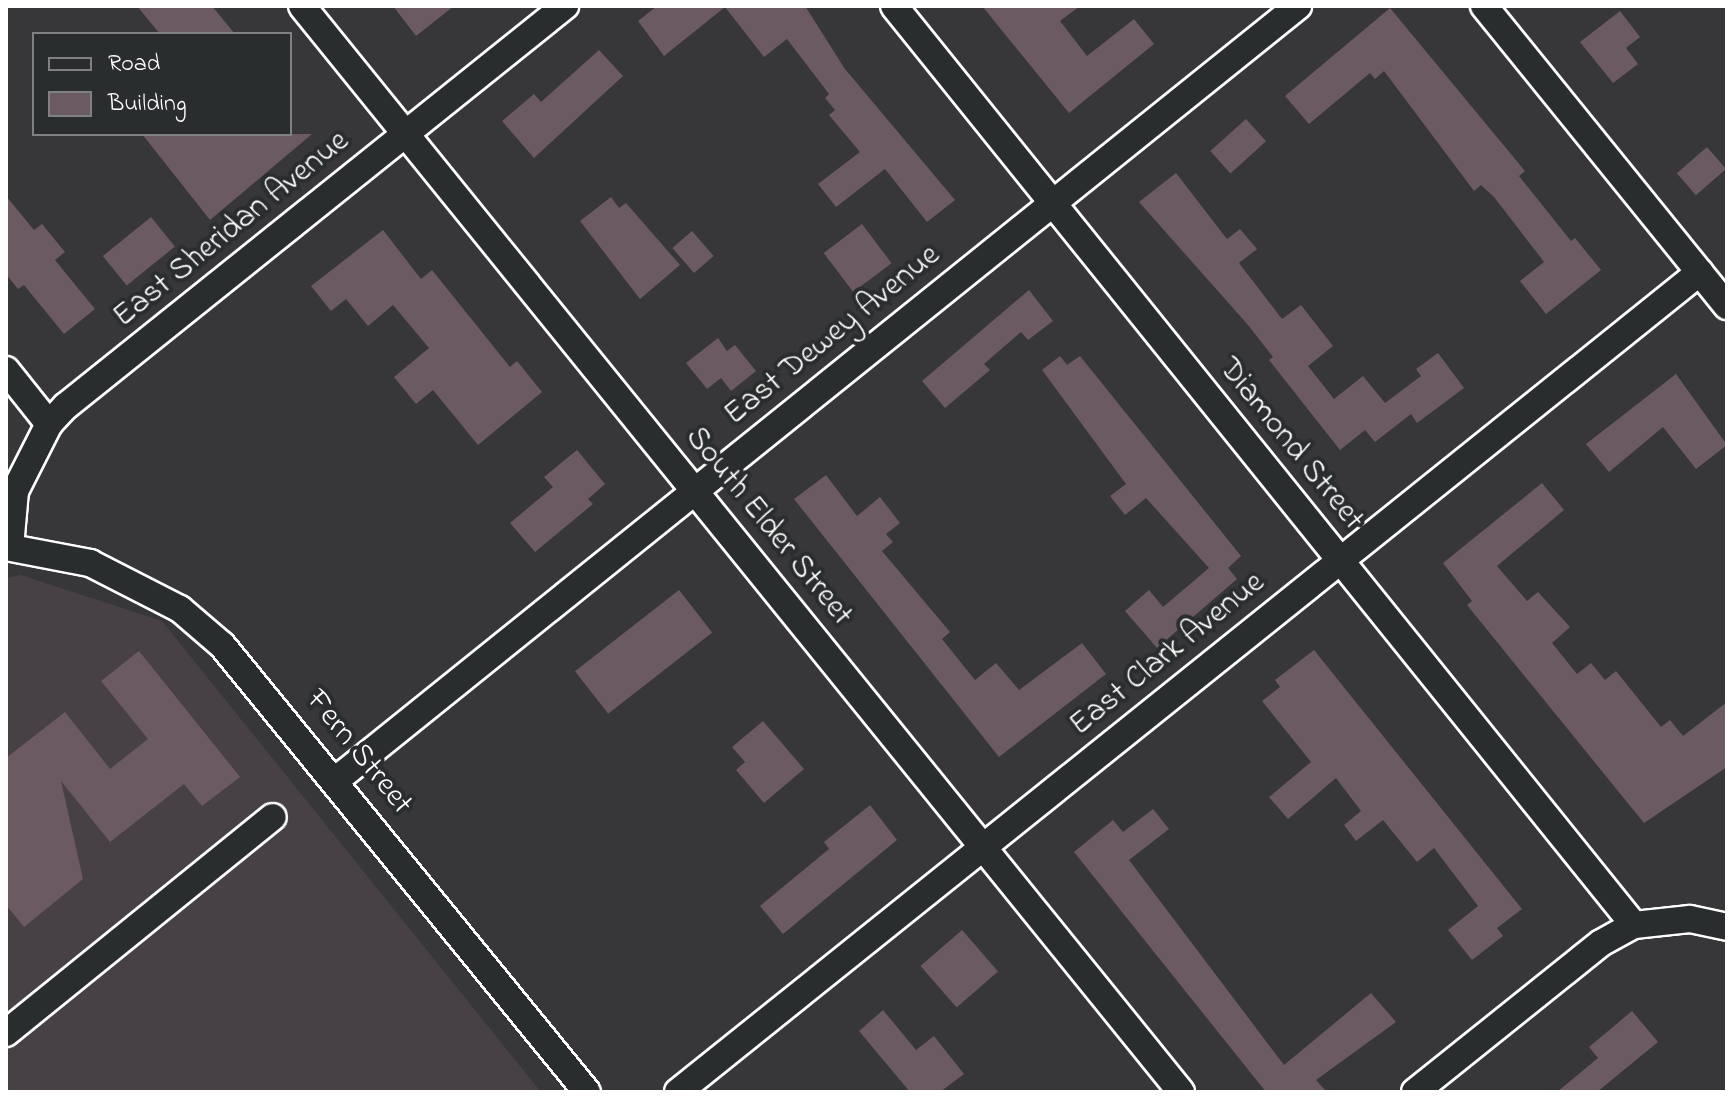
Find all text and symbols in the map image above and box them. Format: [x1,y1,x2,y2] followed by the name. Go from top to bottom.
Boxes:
[32,32,292,136] legend
[108,47,160,82] text: Road
[108,87,187,122] text: Building
[106,123,358,337] street label: East Sheridan Avenue
[717,237,949,435] street label: East Dewey Avenue
[1209,351,1371,539] street label: Diamond Street
[676,420,860,634] street label: South Elder Street
[1063,565,1273,745] street label: East Clark Avenue
[296,683,420,823] street label: Fern Street

